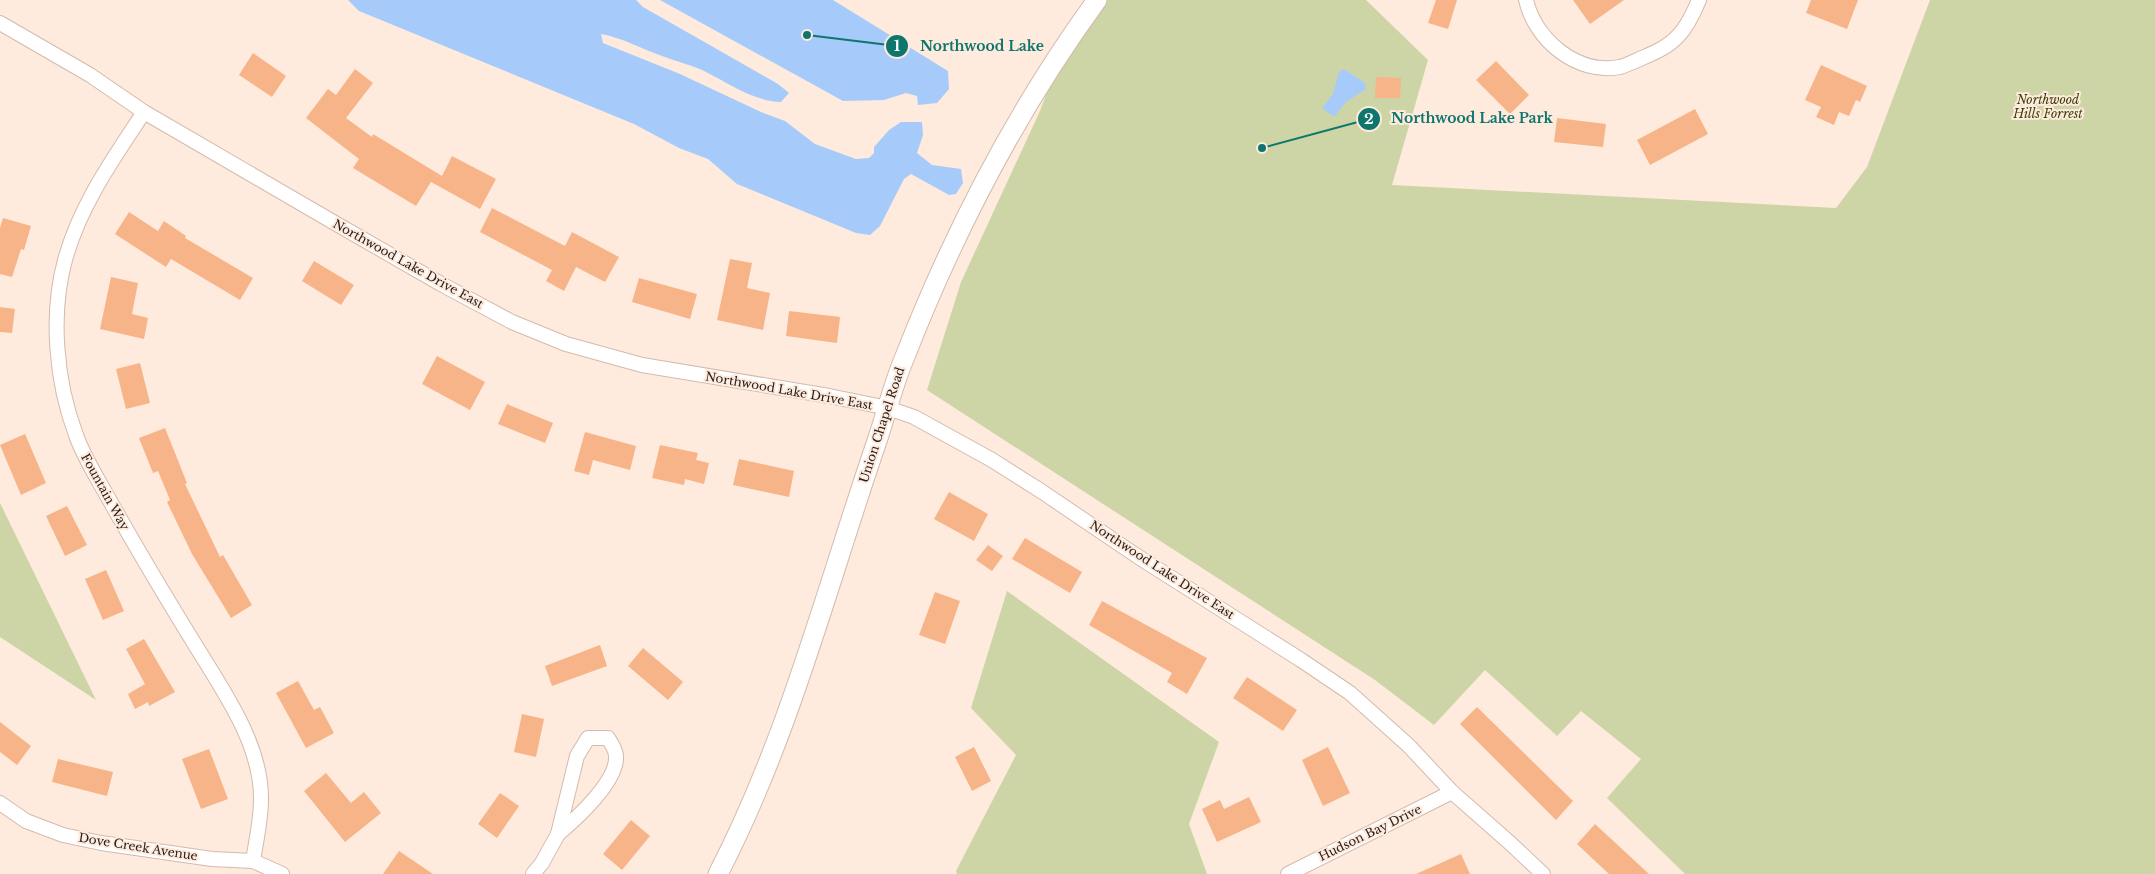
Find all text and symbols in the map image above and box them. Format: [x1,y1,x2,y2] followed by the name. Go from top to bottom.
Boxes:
[885,31,1054,60] callout: Northwood Lake
[894,36,901,55] text: 1
[920,37,1044,55] text: Northwood Lake
[2012,92,2083,121] park label: Northwood Hills Forrest
[1356,104,1563,133] callout: Northwood Lake Park
[1364,109,1374,128] text: 2
[1391,109,1554,127] text: Northwood Lake Park
[330,216,486,311] street label: Northwood Lake Drive East
[856,365,907,485] street label: Union Chapel Road
[704,368,874,413] street label: Northwood Lake Drive East
[78,451,133,533] street label: Fountain Way
[1087,517,1238,622] street label: Northwood Lake Drive East
[1316,801,1424,864] street label: Hudson Bay Drive
[77,830,199,863] street label: Dove Creek Avenue

